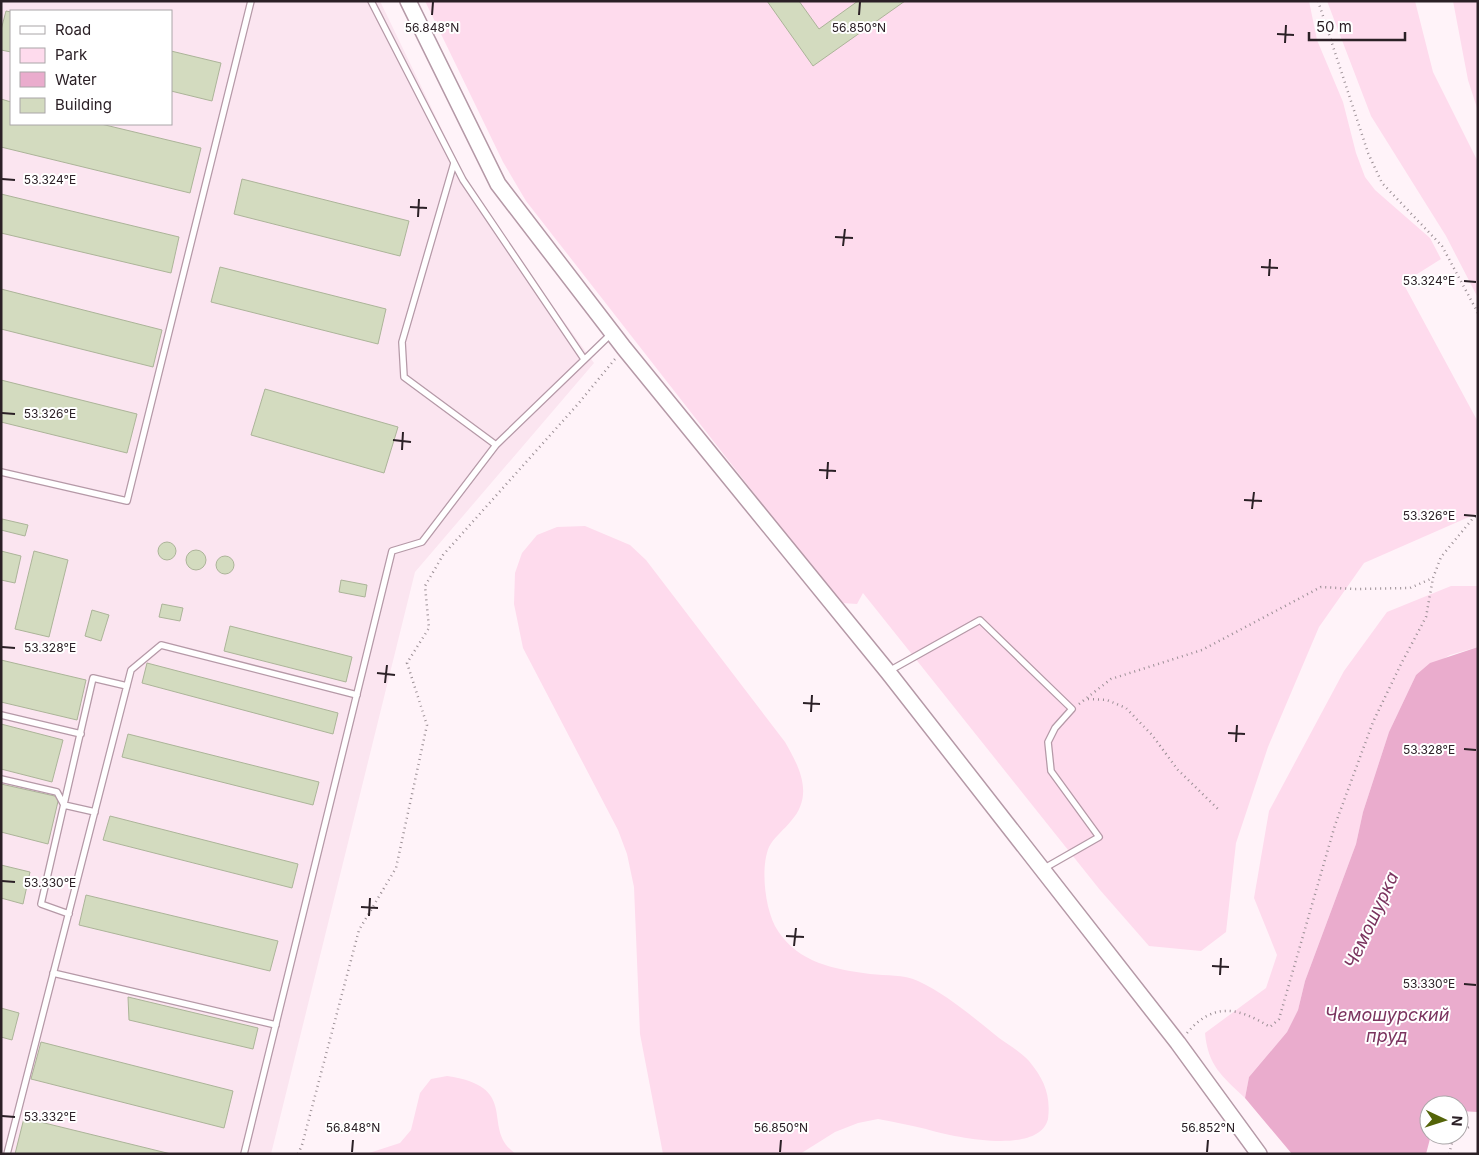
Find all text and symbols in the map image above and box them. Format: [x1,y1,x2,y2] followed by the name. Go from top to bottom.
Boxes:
[10,10,172,125] legend
[1309,10,1405,42] scale bar
[1316,17,1352,36] text: 50 m
[55,20,91,39] text: Road
[405,20,459,35] text: 56.848°N
[832,20,886,35] text: 56.850°N
[55,45,88,64] text: Park
[55,70,97,89] text: Water
[55,95,112,114] text: Building
[24,172,76,187] text: 53.324°E
[1403,273,1455,288] text: 53.324°E
[24,406,76,421] text: 53.326°E
[1403,508,1455,523] text: 53.326°E
[24,640,76,655] text: 53.328°E
[1403,742,1455,757] text: 53.328°E
[1339,868,1403,972] water label: Чемошурка
[24,875,76,890] text: 53.330°E
[1403,976,1455,991] text: 53.330°E
[1325,1004,1450,1046] water label: Чемошурский пруд
[1419,1095,1469,1145] north arrow
[24,1109,76,1124] text: 53.332°E
[1449,1115,1466,1127] text: N
[326,1120,380,1135] text: 56.848°N
[754,1120,808,1135] text: 56.850°N
[1181,1120,1235,1135] text: 56.852°N

